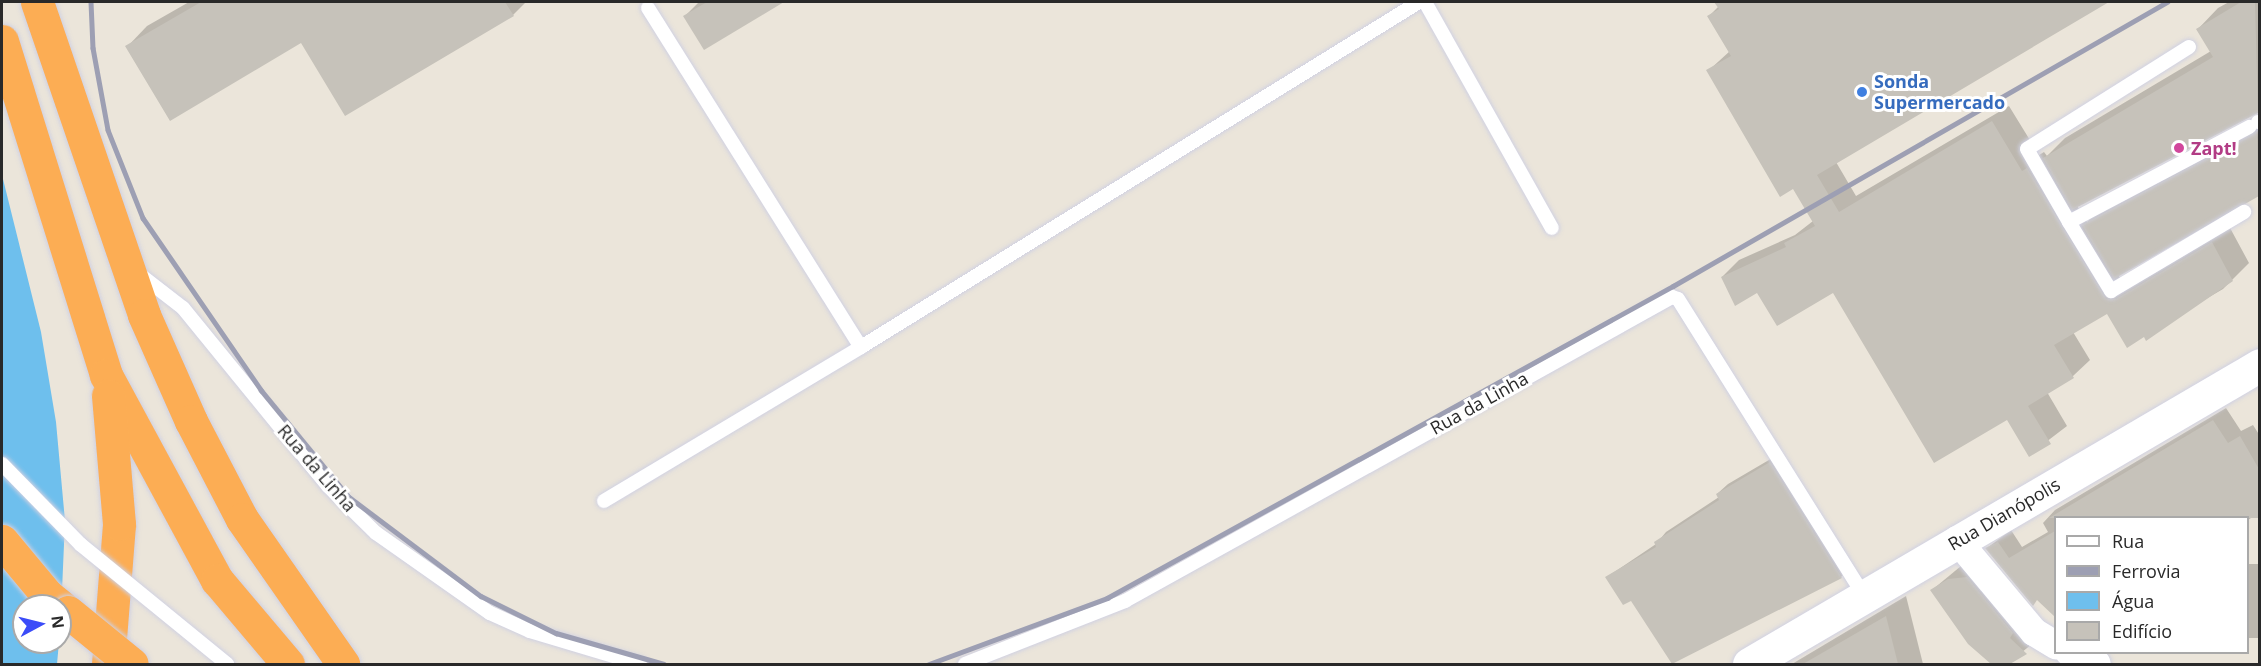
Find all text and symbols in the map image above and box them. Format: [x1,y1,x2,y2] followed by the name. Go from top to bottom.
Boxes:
[1874,71,2005,113] place label: Sonda Supermercado
[1855,85,1869,99] marker: Sonda Supermercado
[2191,137,2237,159] place label: Zapt!
[2172,141,2186,155] marker: Zapt!
[1426,367,1532,439] street label: Rua da Linha
[273,420,361,516] street label: Rua da Linha
[1944,473,2064,555] street label: Rua Dianópolis
[2054,516,2249,654] legend
[2112,529,2144,553] text: Rua
[2112,559,2180,583] text: Ferrovia
[2112,589,2154,613] text: Água
[12,594,72,654] north arrow
[46,614,70,630] text: N
[2112,619,2172,643] text: Edifício

